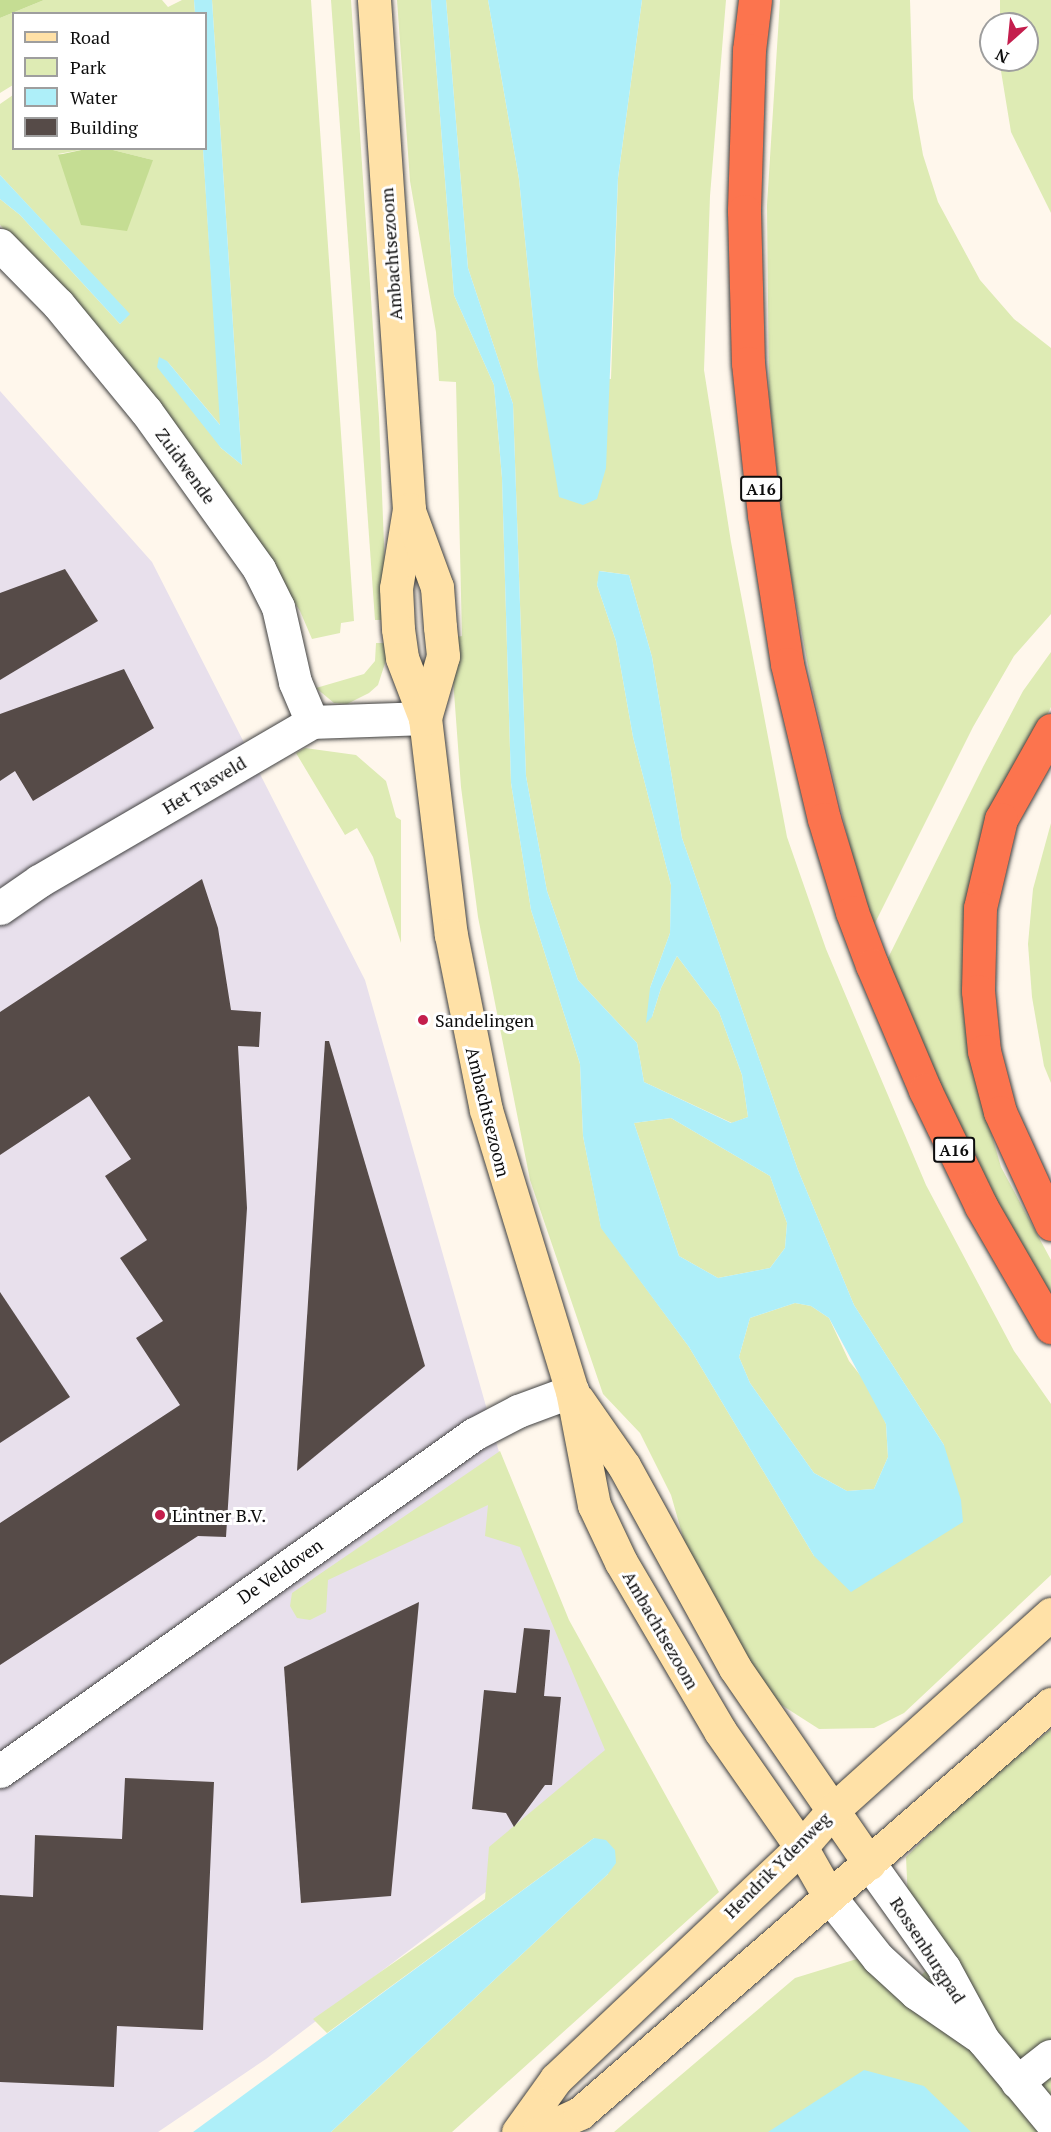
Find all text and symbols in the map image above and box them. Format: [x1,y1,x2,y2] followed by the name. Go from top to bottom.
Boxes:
[12,12,207,150] legend
[979,12,1039,72] north arrow
[70,25,110,49] text: Road
[991,44,1012,69] text: N
[70,55,106,79] text: Park
[70,85,117,109] text: Water
[70,115,138,139] text: Building
[376,187,406,321] street label: Ambachtsezoom
[151,424,221,508] street label: Zuidwende
[740,476,782,502] road number: A16
[158,752,250,818] street label: Het Tasveld
[435,1009,534,1031] place label: Sandelingen
[416,1013,430,1027] marker: Sandelingen
[461,1045,515,1179] street label: Ambachtsezoom
[933,1137,975,1163] road number: A16
[172,1504,266,1526] place label: Lintner B.V.
[153,1508,167,1522] marker: Lintner B.V.
[233,1534,327,1608] street label: De Veldoven
[618,1567,704,1693] street label: Ambachtsezoom
[719,1807,835,1923] street label: Hendrik Ydenweg
[886,1893,970,2007] street label: Rossenburgpad

